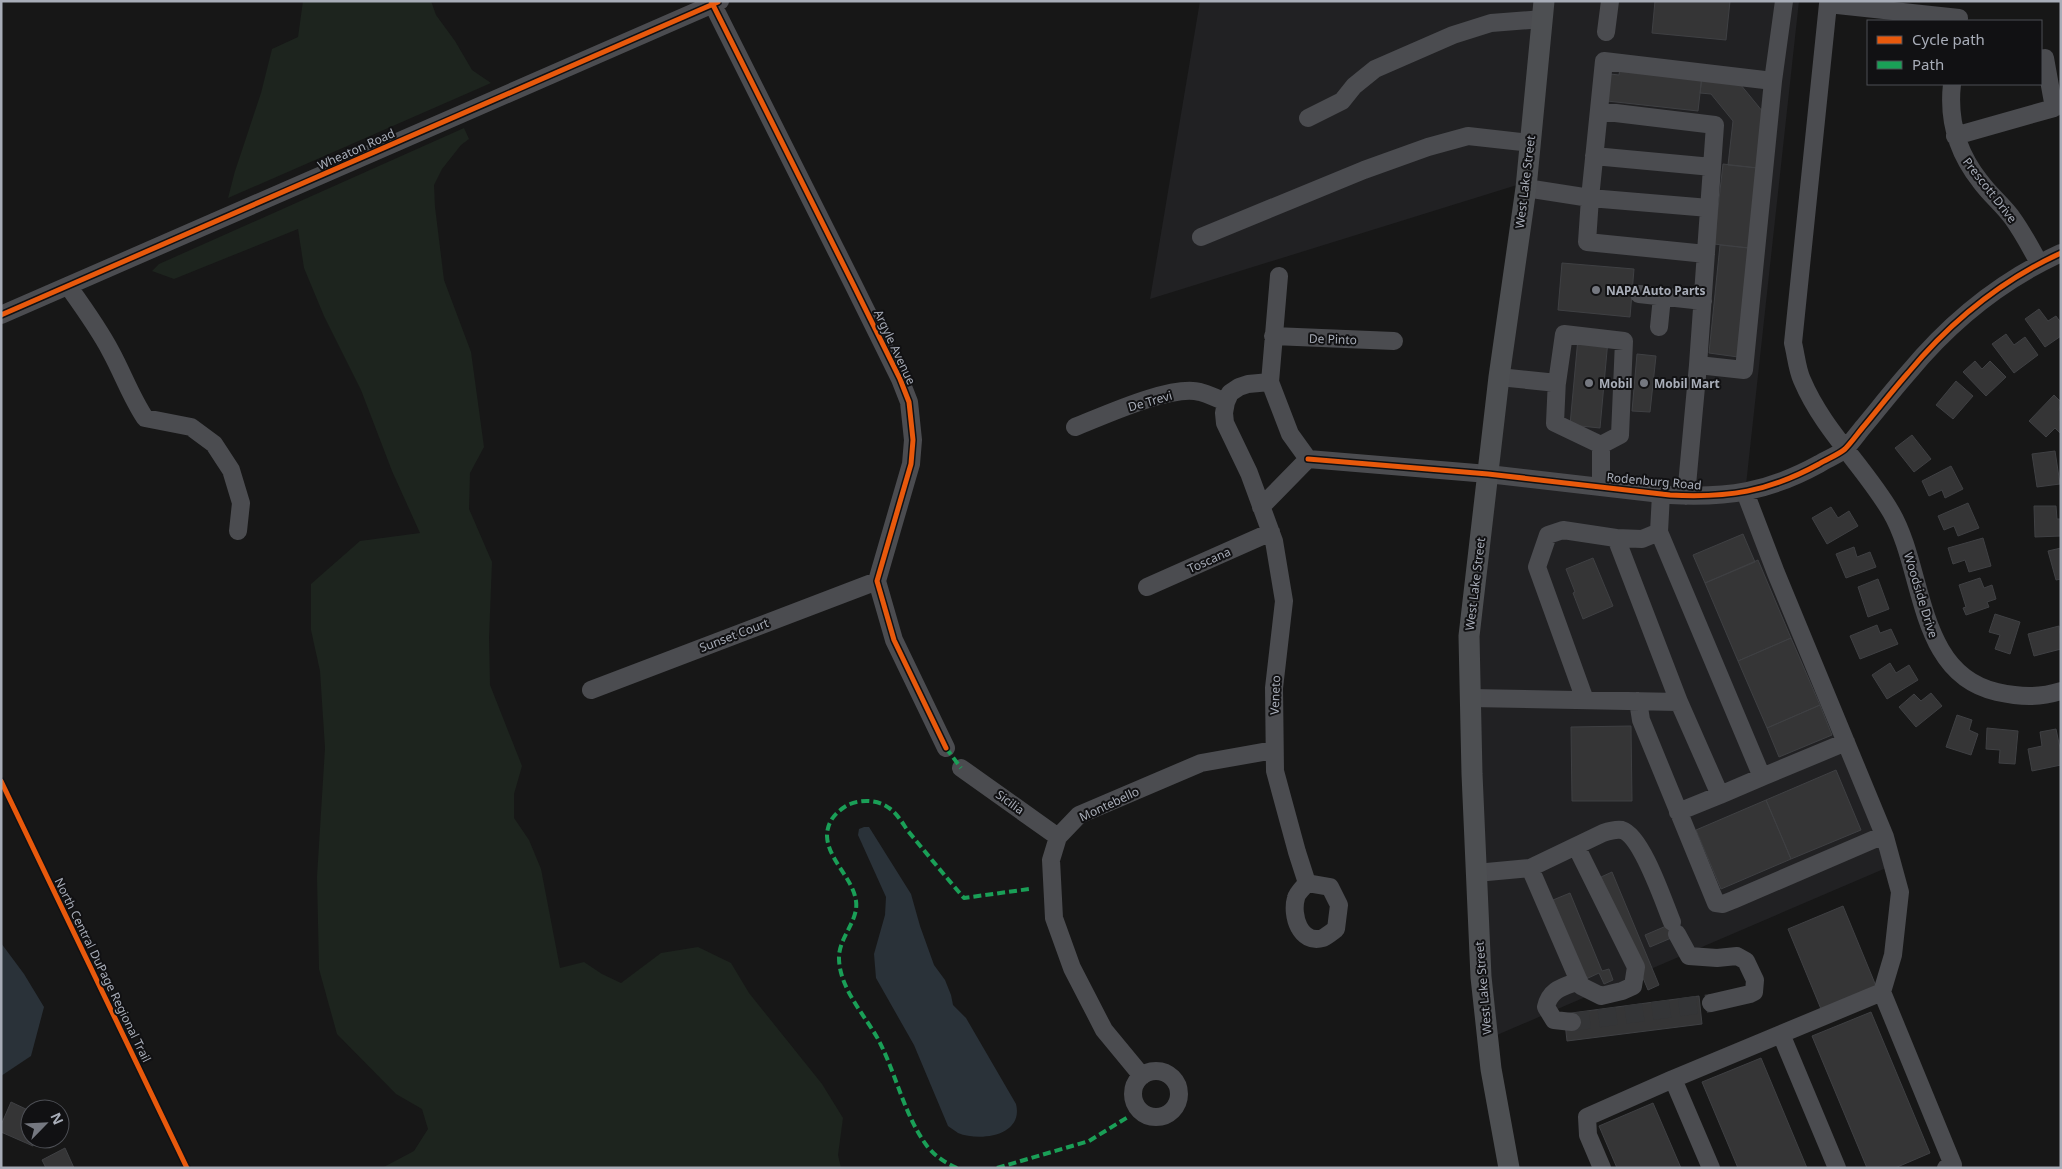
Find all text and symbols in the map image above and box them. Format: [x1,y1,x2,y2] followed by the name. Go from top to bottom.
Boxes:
[1867,20,2042,85] legend
[1912,29,1985,49] text: Cycle path
[1912,54,1944,74] text: Path
[315,124,397,174] street label: Wheaton Road
[1511,134,1539,230] street label: West Lake Street
[1959,154,2021,227] street label: Prescott Drive
[1606,282,1706,299] place label: NAPA Auto Parts
[1590,284,1602,296] marker: NAPA Auto Parts
[870,307,920,388] street label: Argyle Avenue
[1309,330,1357,348] street label: De Pinto
[1599,375,1633,392] place label: Mobil
[1654,375,1720,392] place label: Mobil Mart
[1583,377,1595,389] marker: Mobil
[1638,377,1650,389] marker: Mobil Mart
[1126,387,1174,415] street label: De Trevi
[1606,468,1702,494] street label: Rodenburg Road
[1461,536,1489,632] street label: West Lake Street
[1185,543,1233,577] street label: Toscana
[1900,550,1942,640] street label: Woodside Drive
[697,614,772,656] street label: Sunset Court
[1266,675,1284,715] street label: Veneto
[1076,783,1142,825] street label: Montebello
[992,786,1028,818] street label: Sicilia
[51,875,155,1065] street label: North Central DuPage Regional Trail
[1470,940,1496,1035] street label: West Lake Street
[20,1099,70,1149] north arrow
[46,1109,68,1128] text: N

